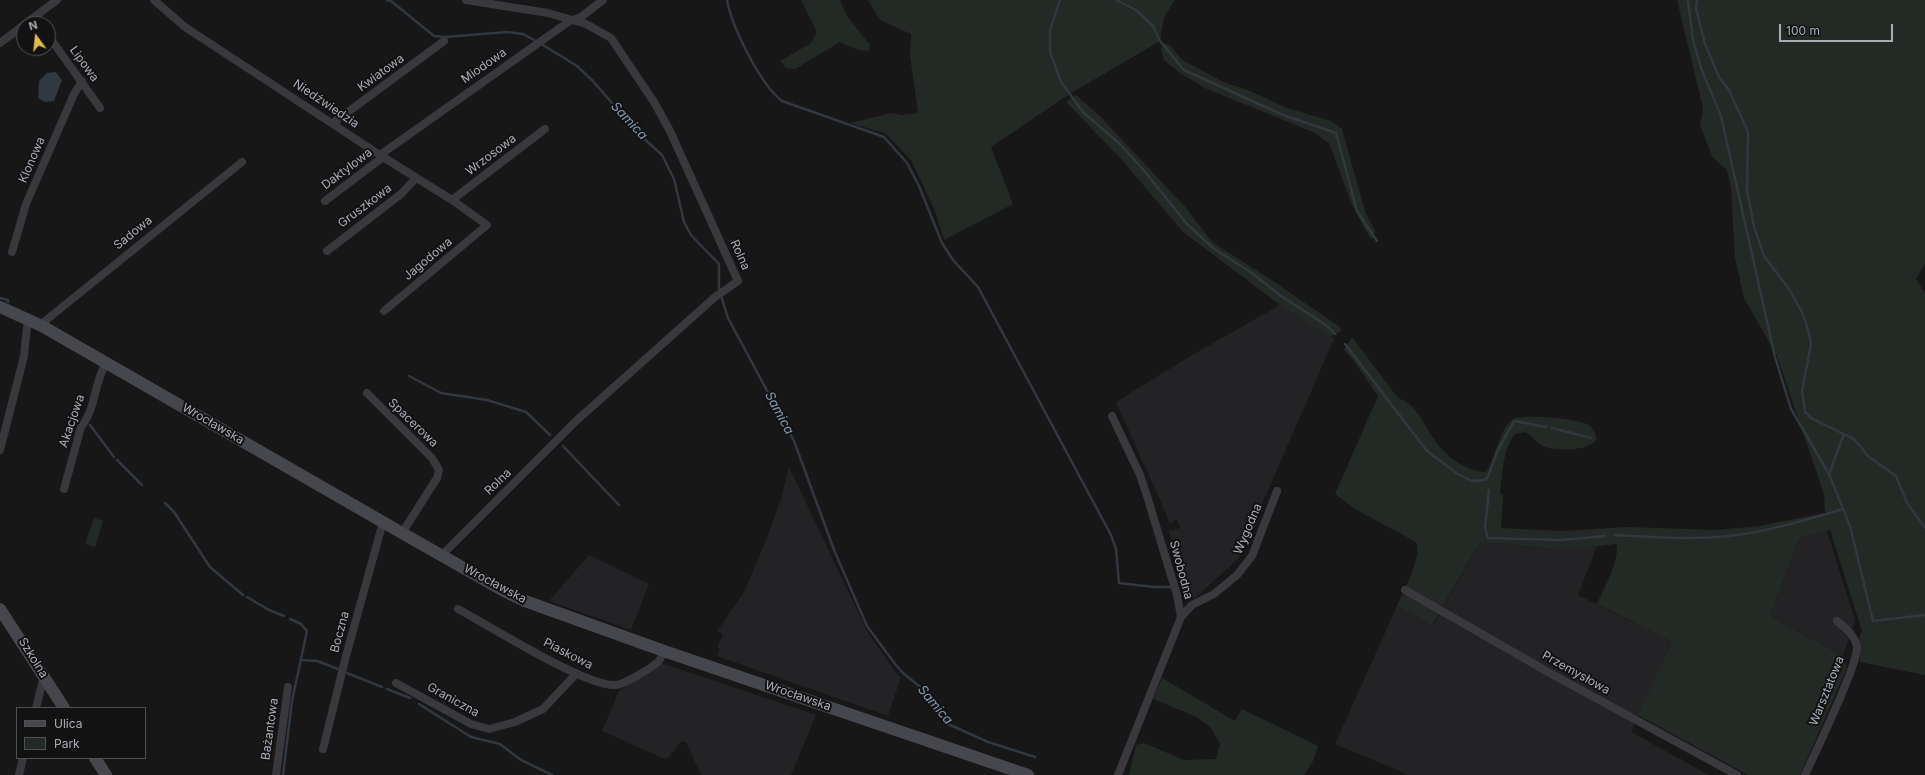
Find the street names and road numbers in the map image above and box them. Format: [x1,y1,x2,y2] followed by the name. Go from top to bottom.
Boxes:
[66,43,102,85] street label: Lipowa
[459,45,509,87] street label: Miodowa
[355,51,407,95] street label: Kwiatowa
[290,77,362,131] street label: Niedźwiedzia
[463,131,519,179] street label: Wrzosowa
[16,135,48,185] street label: Klonowa
[319,145,375,193] street label: Daktylowa
[335,181,395,231] street label: Gruszkowa
[111,213,155,253] street label: Sadowa
[401,235,455,283] street label: Jagodowa
[727,238,753,272] street label: Rolna
[56,393,88,449] street label: Akacjowa
[385,396,441,450] street label: Spacerowa
[180,401,246,447] street label: Wrocławska
[482,466,514,498] street label: Rolna
[1231,501,1265,557] street label: Wygodna
[1166,539,1196,601] street label: Swobodna
[461,561,529,607] street label: Wrocławska
[328,610,352,654] street label: Boczna
[15,635,51,681] street label: Szkolna
[541,635,595,673] street label: Piaskowa
[1539,648,1613,698] street label: Przemysłowa
[1807,654,1847,728] street label: Warsztatowa
[763,678,833,714] street label: Wrocławska
[424,680,482,720] street label: Graniczna
[259,697,281,761] street label: Bażantowa

